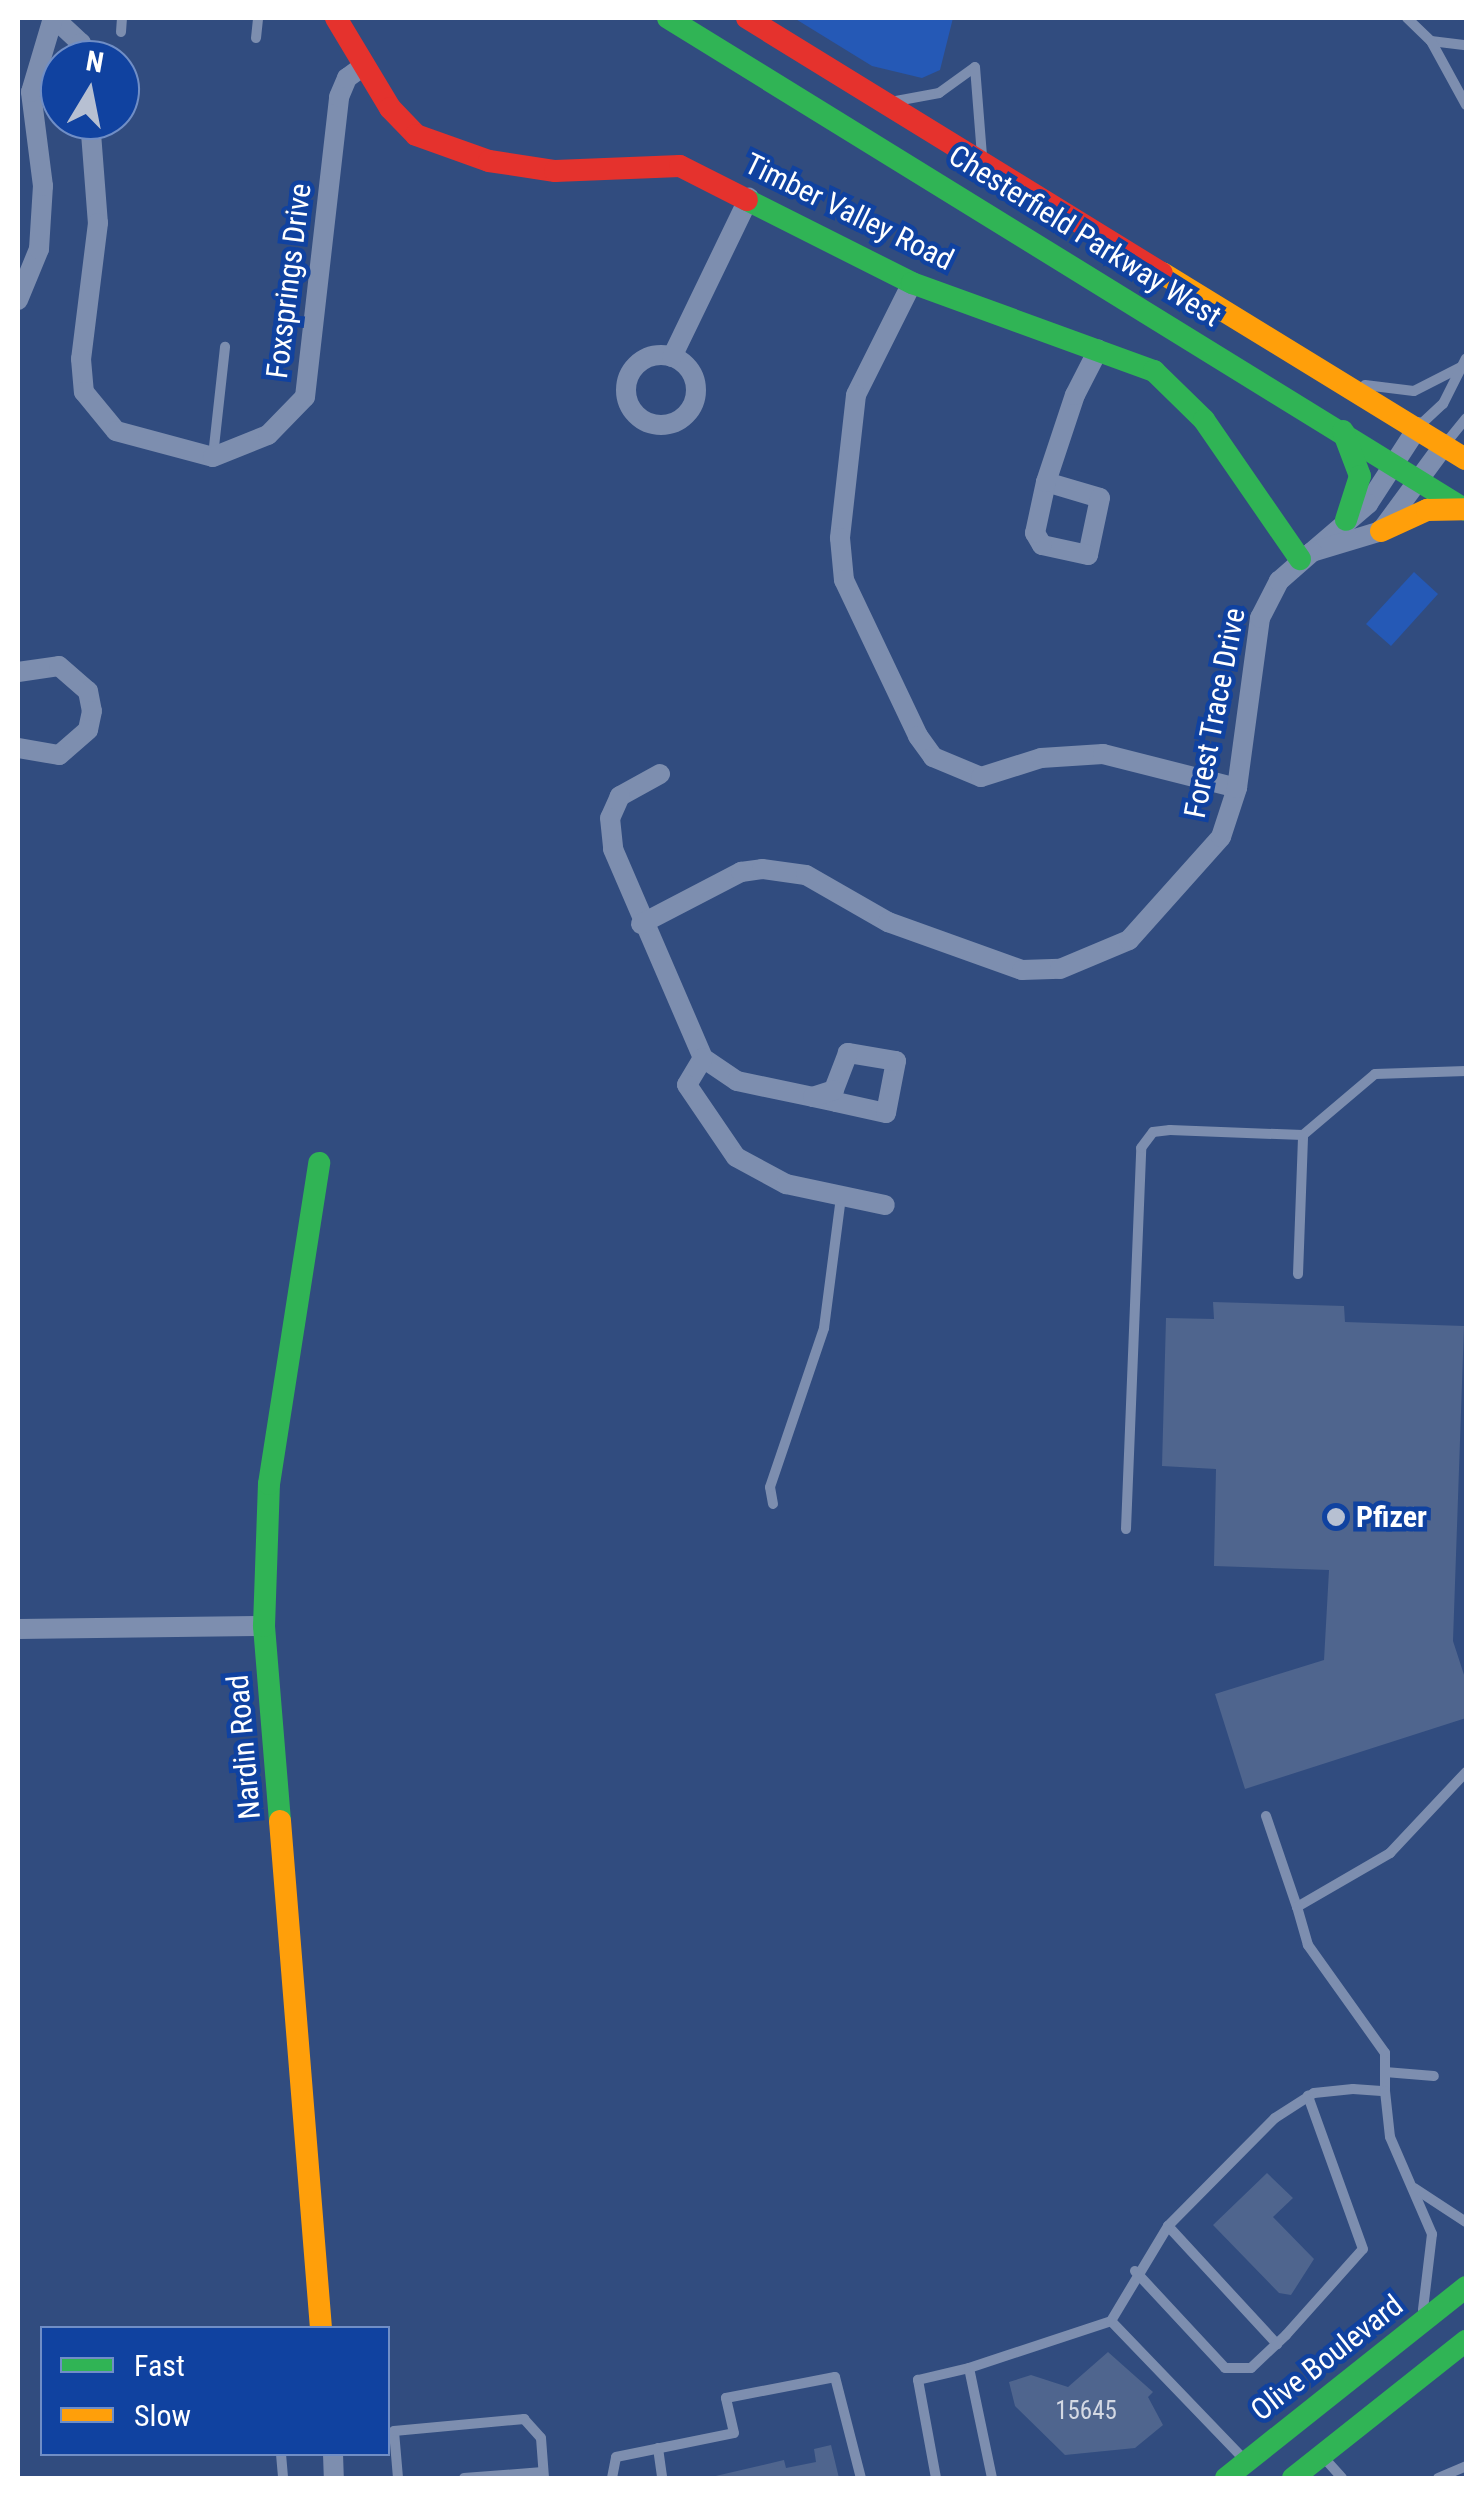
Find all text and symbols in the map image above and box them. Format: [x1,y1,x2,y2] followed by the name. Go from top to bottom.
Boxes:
[40,40,140,140] north arrow
[84,44,106,80] text: N
[942,137,1228,335] street label: Chesterfield Parkway West
[739,146,959,278] street label: Timber Valley Road
[259,181,319,381] street label: Foxsprings Drive
[1177,605,1253,821] street label: Forest Trace Drive
[1356,1499,1427,1535] place label: Pfizer
[1325,1506,1347,1528] marker: Pfizer
[220,1673,268,1821] street label: Nardin Road
[1244,2288,1410,2428] street label: Olive Boulevard
[40,2326,390,2456] legend
[134,2348,185,2383] text: Fast
[1055,2396,1117,2426] house number: 15645
[134,2398,191,2433] text: Slow

